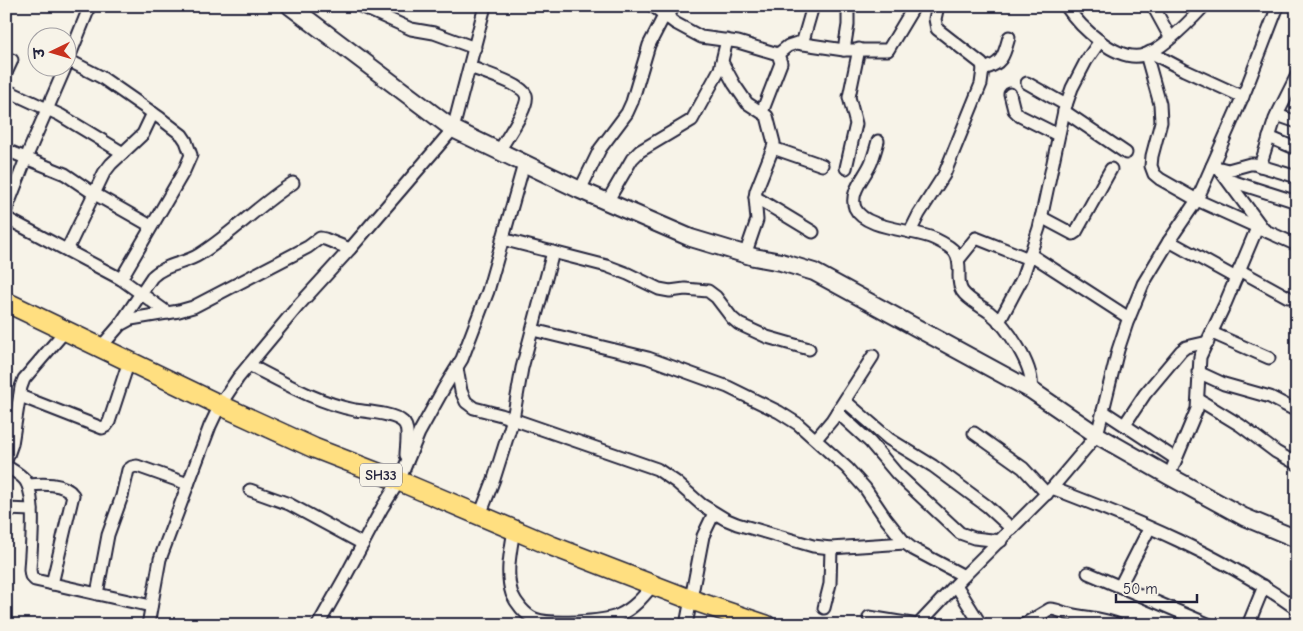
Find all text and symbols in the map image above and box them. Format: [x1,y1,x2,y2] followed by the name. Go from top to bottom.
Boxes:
[28,28,78,78] north arrow
[31,46,49,60] text: उ
[360,464,402,486] road number: SH33
[1116,571,1197,603] scale bar
[1123,580,1158,598] text: 50 m

